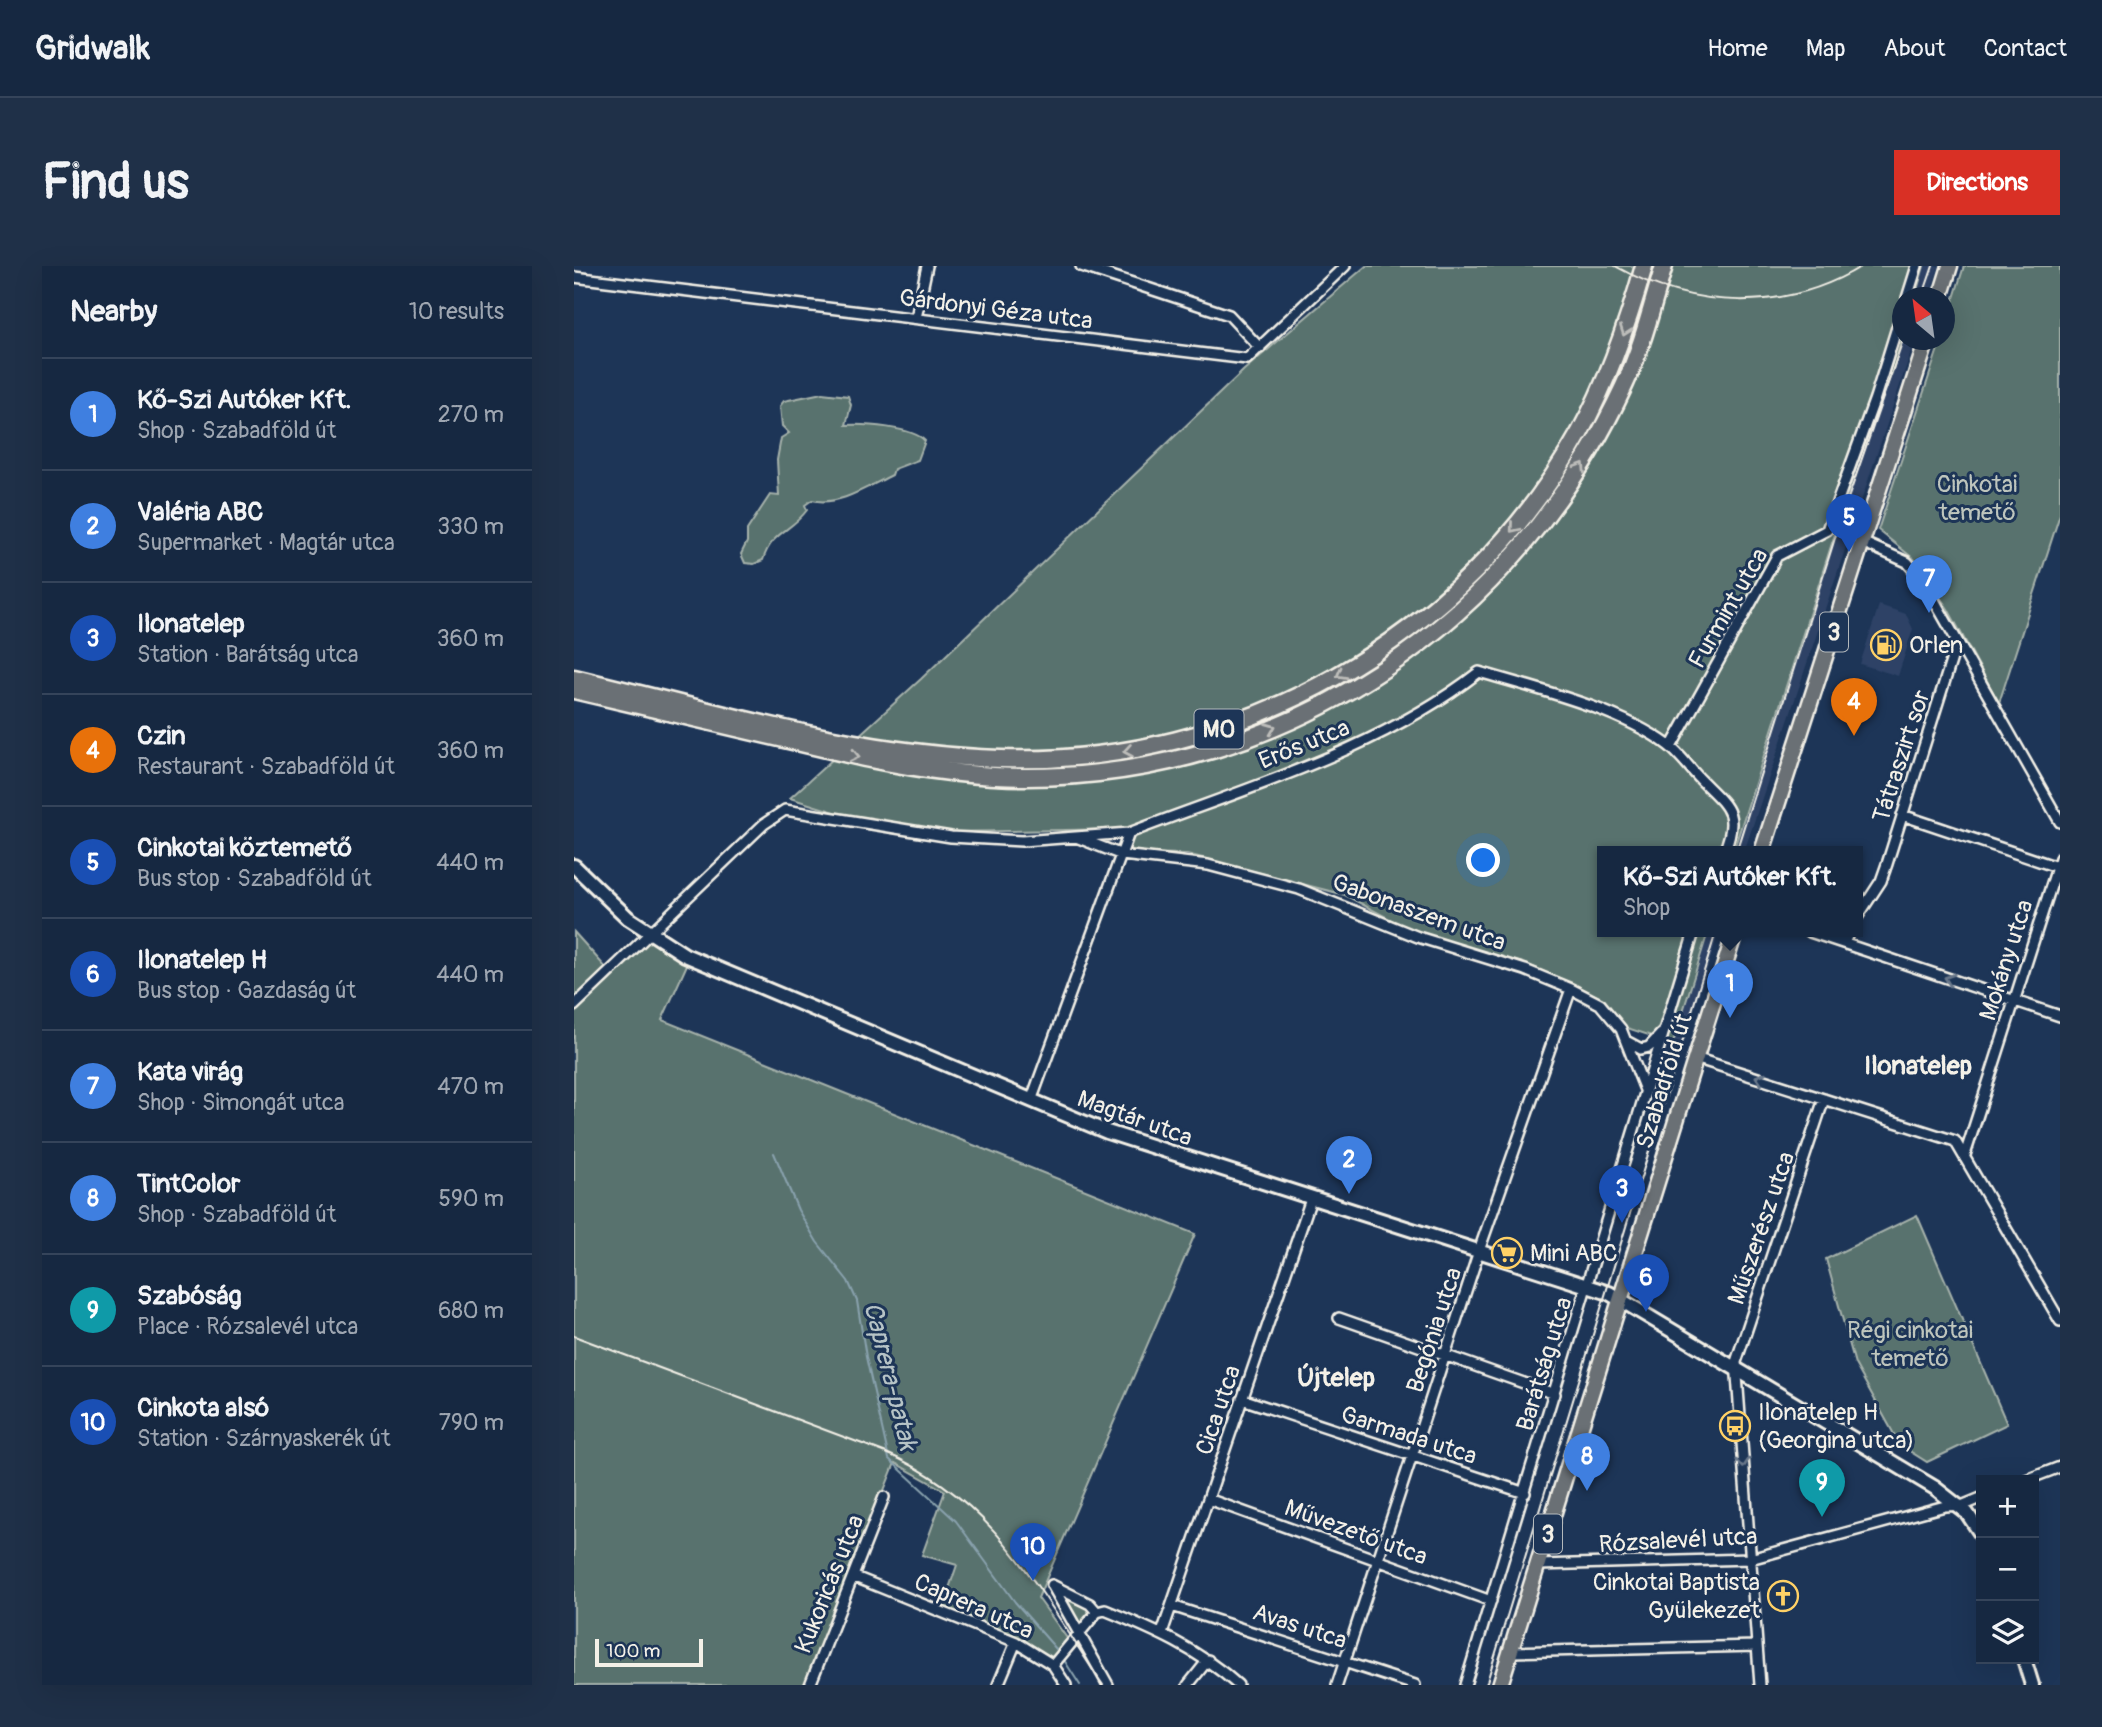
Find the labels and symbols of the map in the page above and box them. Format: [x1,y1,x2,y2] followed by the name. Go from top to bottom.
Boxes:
[898,283,1094,336] street label: Gárdonyi Géza utca
[1892,287,1955,350] north arrow
[1619,325,1633,337] one-way arrow
[1572,462,1585,475] one-way arrow
[1937,470,2017,527] park label: Cinkotai temető
[1826,494,1872,552] pin: 5
[1509,521,1522,533] one-way arrow
[1682,543,1774,673] street label: Furmint utca
[1906,555,1952,613] pin: 7
[1820,612,1848,652] road number: 3
[1869,628,1903,662] fuel station icon: Orlen
[1909,631,1963,660] place label: Orlen
[1336,666,1348,679] one-way arrow
[1831,678,1877,736] pin: 4
[1867,686,1937,826] street label: Tátraszirt sor
[1194,710,1244,748] road number: M0
[1255,713,1354,776] street label: Erős utca
[1264,723,1276,737] one-way arrow
[1122,743,1134,758] one-way arrow
[849,748,861,762] one-way arrow
[1466,843,1500,877] your location
[1328,868,1510,957] street label: Gabonaszem utca
[1973,896,2040,1024] street label: Mokány utca
[1707,960,1753,1018] pin: 1
[1943,973,1955,987] one-way arrow
[1630,1010,1699,1152] street label: Szabadföld út
[1864,1050,1972,1082] district label: Ilonatelep
[1754,1072,1766,1087] one-way arrow
[1073,1084,1196,1153] street label: Magtár utca
[1326,1136,1372,1194] pin: 2
[1722,1148,1801,1308] street label: Műszerész utca
[1599,1165,1645,1223] pin: 3
[1490,1236,1524,1270] supermarket icon: Mini ABC
[1530,1239,1618,1268] place label: Mini ABC
[1623,1254,1669,1312] pin: 6
[1401,1264,1468,1396] street label: Begónia utca
[1510,1294,1579,1435] street label: Barátság utca
[856,1299,924,1456] water label: Caprera-patak
[1847,1316,1973,1373] park label: Régi cinkotai temető
[1190,1362,1247,1459] street label: Cica utca
[1297,1362,1375,1394] district label: Újtelep
[1758,1398,1914,1455] place label: Ilonatelep H (Georgina utca)
[1337,1400,1481,1471] street label: Garmada utca
[1718,1409,1752,1443] bus stop icon: Ilonatelep H (Georgina utca)
[1564,1433,1610,1491] pin: 8
[1735,1458,1750,1469] one-way arrow
[1799,1459,1845,1517] pin: 9
[1280,1493,1431,1572] street label: Művezető utca
[789,1511,870,1658] street label: Kukoricás utca
[1534,1514,1562,1554] road number: 3
[1598,1522,1758,1559] street label: Rózsalevél utca
[1010,1523,1056,1581] pin: 10
[910,1567,1038,1646] street label: Caprera utca
[1593,1568,1760,1625] place label: Cinkotai Baptista Gyülekezet
[1766,1579,1800,1613] church icon: Cinkotai Baptista Gyülekezet
[1249,1598,1351,1655] street label: Avas utca
[595,1636,704,1668] scale bar

